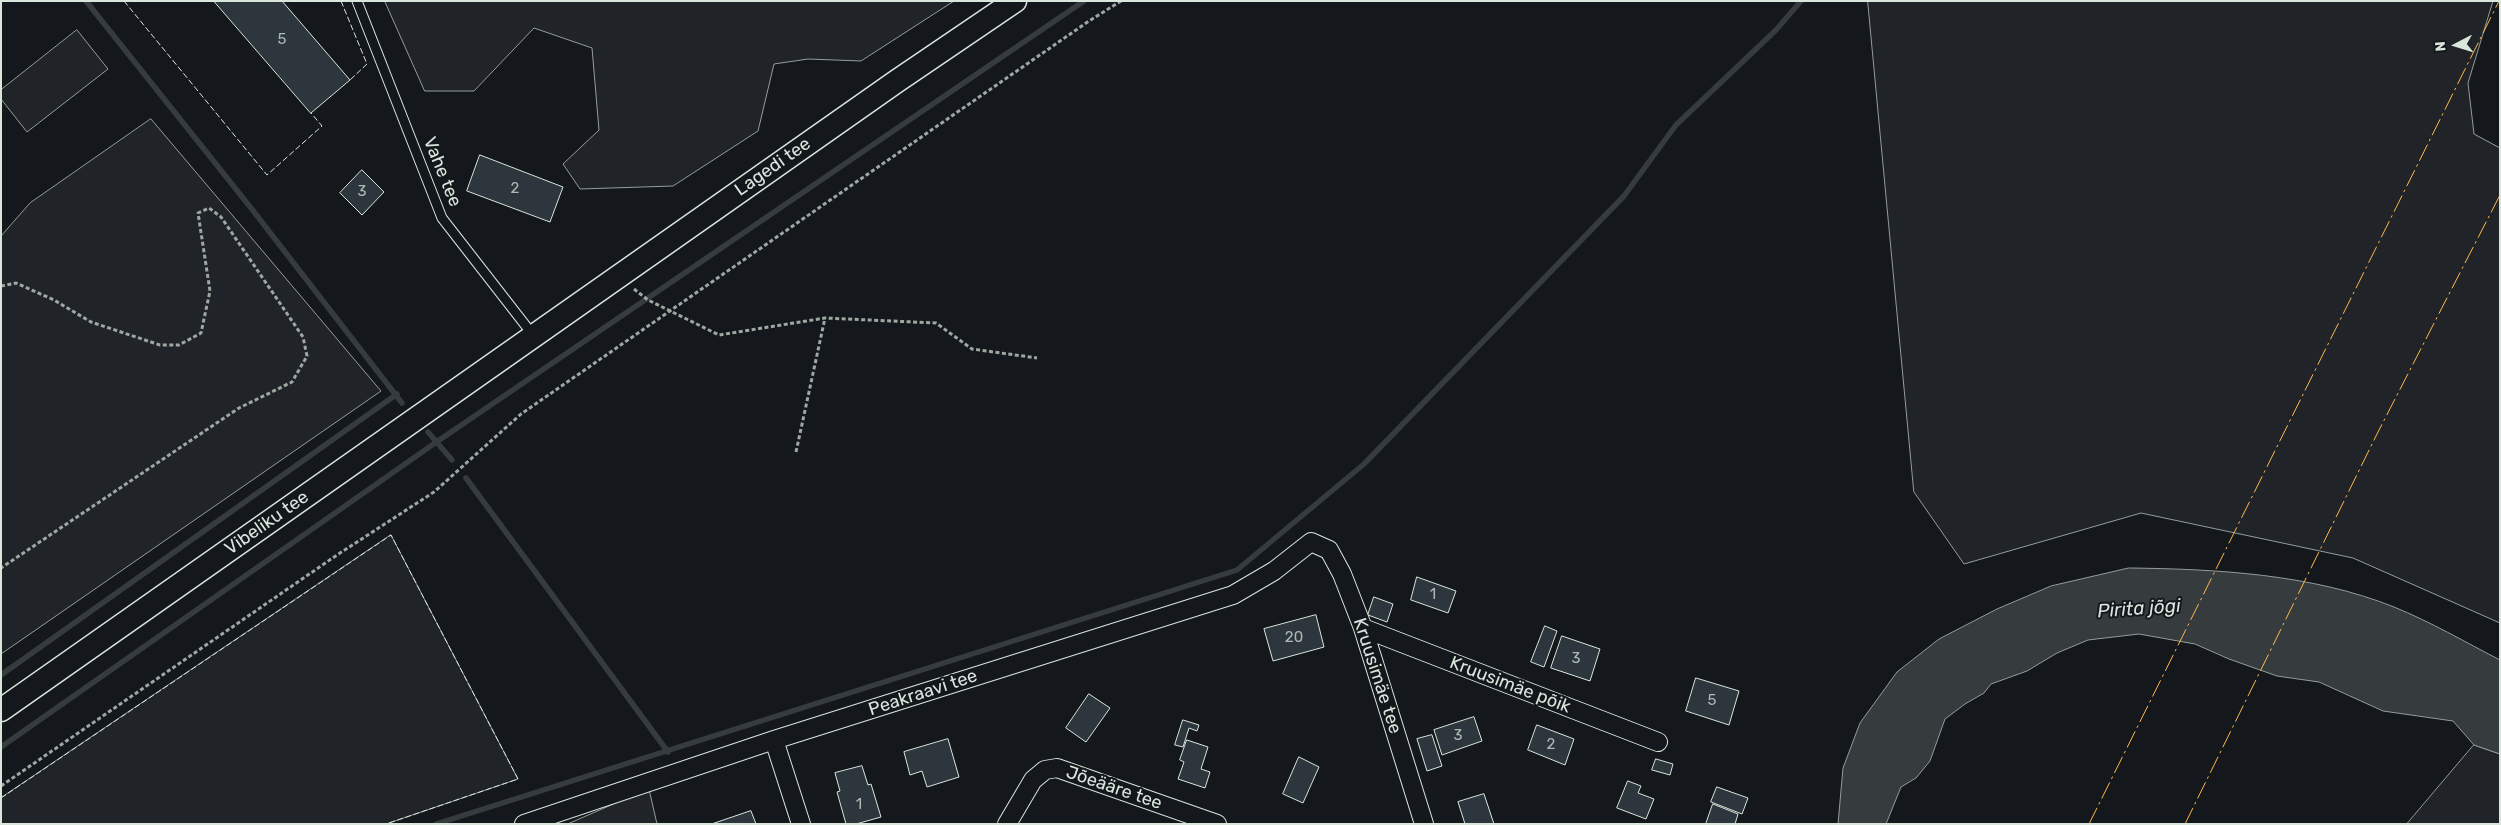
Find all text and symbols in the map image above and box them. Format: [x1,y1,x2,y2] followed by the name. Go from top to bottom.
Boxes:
[2431,20,2481,70] north arrow
[278,31,286,49] house number: 5
[2432,41,2449,52] text: N
[731,133,815,201] street label: Lagedi tee
[418,134,466,210] street label: Vahe tee
[511,180,519,198] house number: 2
[357,183,367,201] house number: 3
[221,486,313,560] street label: Vibeliku tee
[1430,586,1436,604] house number: 1
[2097,595,2181,623] water label: Pirita jõgi
[1348,615,1406,737] street label: Kruusimäe tee
[1285,629,1303,647] house number: 20
[1571,650,1581,668] house number: 3
[1446,652,1574,718] street label: Kruusimäe põik
[866,665,980,721] street label: Peakraavi tee
[1708,692,1716,710] house number: 5
[1453,727,1463,745] house number: 3
[1547,736,1555,754] house number: 2
[1063,762,1165,814] street label: Jõeääre tee
[856,796,862,814] house number: 1

